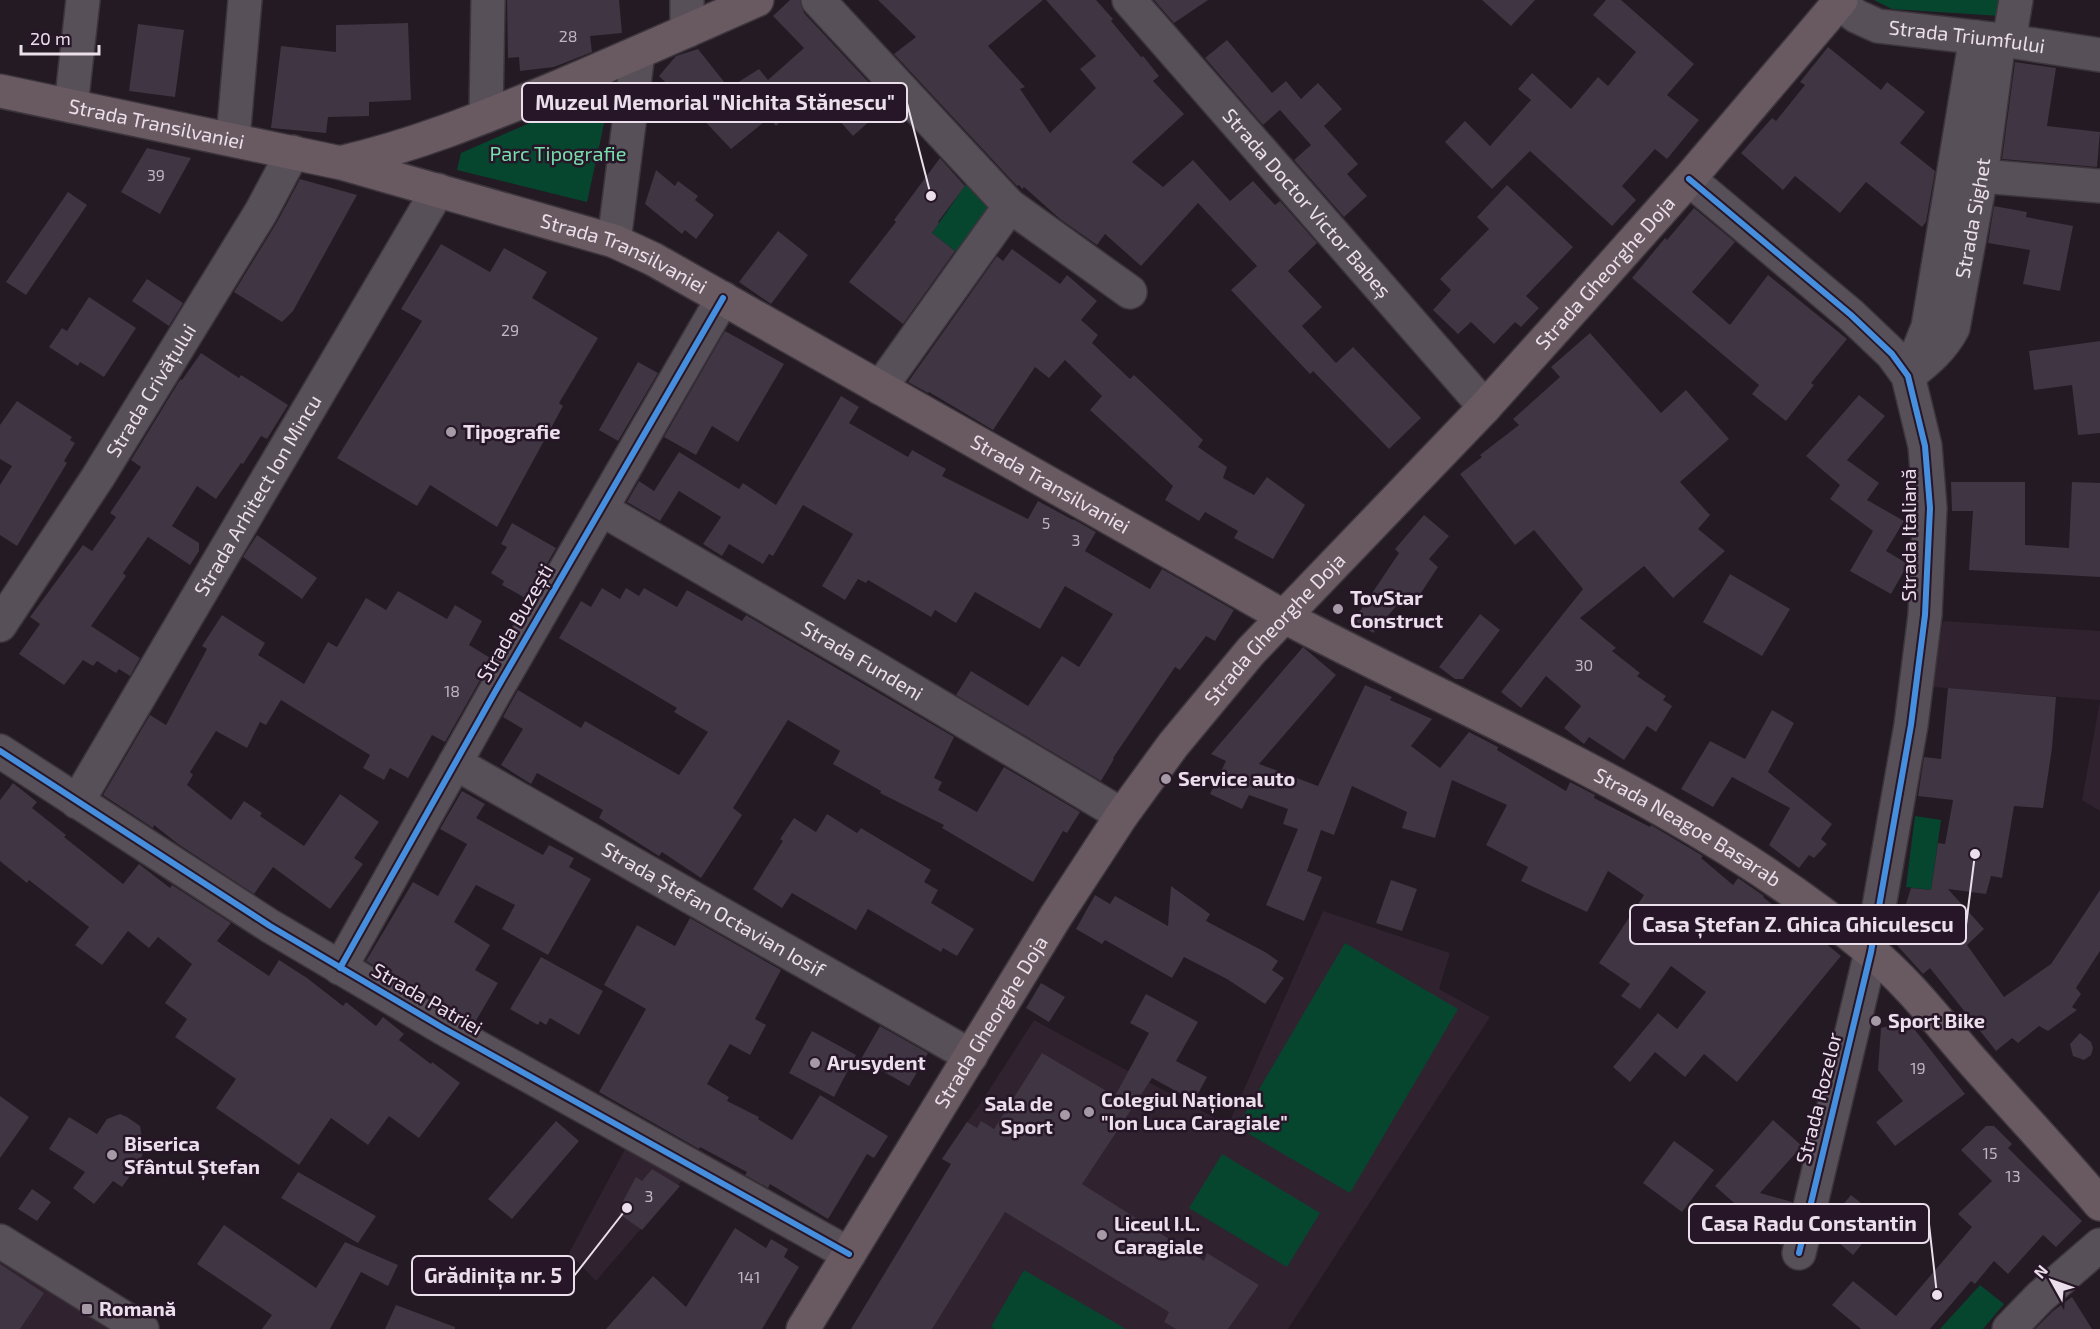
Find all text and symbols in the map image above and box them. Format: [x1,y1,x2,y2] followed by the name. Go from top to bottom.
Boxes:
[1887,14,2047,57] street label: Strada Triumfului
[21,18,99,56] scale bar
[559,26,577,45] house number: 28
[30,27,71,49] text: 20 m
[522,83,907,122] callout: Muzeul Memorial "Nichita Stănescu"
[535,89,895,114] text: Muzeul Memorial "Nichita Stănescu"
[67,93,247,153] street label: Strada Transilvaniei
[1218,103,1397,303] street label: Strada Doctor Victor Babeș
[490,141,626,165] park label: Parc Tipografie
[1949,156,1994,280] street label: Strada Sighet
[147,165,165,184] house number: 39
[1530,190,1679,354] street label: Strada Gheorghe Doja
[538,208,712,298] street label: Strada Transilvaniei
[100,319,200,461] street label: Strada Crivățului
[501,320,519,339] house number: 29
[188,390,326,600] street label: Strada Arhitect Ion Mincu
[463,419,560,443] place label: Tipografie
[444,425,458,439] marker: Tipografie
[967,429,1135,538] street label: Strada Transilvaniei
[1896,469,1920,601] street label: Strada Italiană
[1042,513,1050,532] house number: 5
[1072,530,1080,549] house number: 3
[1199,547,1350,709] street label: Strada Gheorghe Doja
[471,559,559,687] street label: Strada Buzești
[1350,585,1443,632] place label: TovStar Construct
[1331,602,1345,616] marker: TovStar Construct
[797,615,928,705] street label: Strada Fundeni
[1575,655,1593,674] house number: 30
[444,681,460,700] house number: 18
[1590,762,1786,891] street label: Strada Neagoe Basarab
[1178,766,1295,790] place label: Service auto
[1159,772,1173,786] marker: Service auto
[598,836,830,982] street label: Strada Ștefan Octavian Iosif
[1630,905,1966,944] callout: Casa Ștefan Z. Ghica Ghiculescu
[1642,911,1954,939] text: Casa Ștefan Z. Ghica Ghiculescu
[928,931,1052,1112] street label: Strada Gheorghe Doja
[368,957,487,1039] street label: Strada Patriei
[1888,1008,1985,1032] place label: Sport Bike
[1869,1014,1883,1028] marker: Sport Bike
[1790,1030,1846,1166] street label: Strada Rozelor
[827,1050,926,1075] place label: Arusydent
[808,1056,822,1070] marker: Arusydent
[1910,1058,1926,1077] house number: 19
[1101,1087,1288,1134] place label: Colegiul Național "Ion Luca Caragiale"
[984,1091,1053,1138] place label: Sala de Sport
[1082,1105,1096,1119] marker: Colegiul Național "Ion Luca Caragiale"
[1058,1108,1072,1122] marker: Sala de Sport
[124,1131,260,1181] place label: Biserica Sfântul Ștefan
[1983,1143,1997,1162] house number: 15
[105,1148,119,1162] marker: Biserica Sfântul Ștefan
[2005,1166,2021,1185] house number: 13
[645,1186,653,1205] house number: 3
[1689,1204,1929,1243] callout: Casa Radu Constantin
[1701,1210,1917,1235] text: Casa Radu Constantin
[1114,1211,1203,1258] place label: Liceul I.L. Caragiale
[1095,1228,1109,1242] marker: Liceul I.L. Caragiale
[2022,1251,2082,1311] north arrow
[412,1256,574,1295] callout: Grădinița nr. 5
[2029,1261,2051,1282] text: N
[424,1262,562,1290] text: Grădinița nr. 5
[738,1267,760,1286] house number: 141
[99,1296,176,1320] place label: Romană
[80,1302,94,1316] marker: Romană

